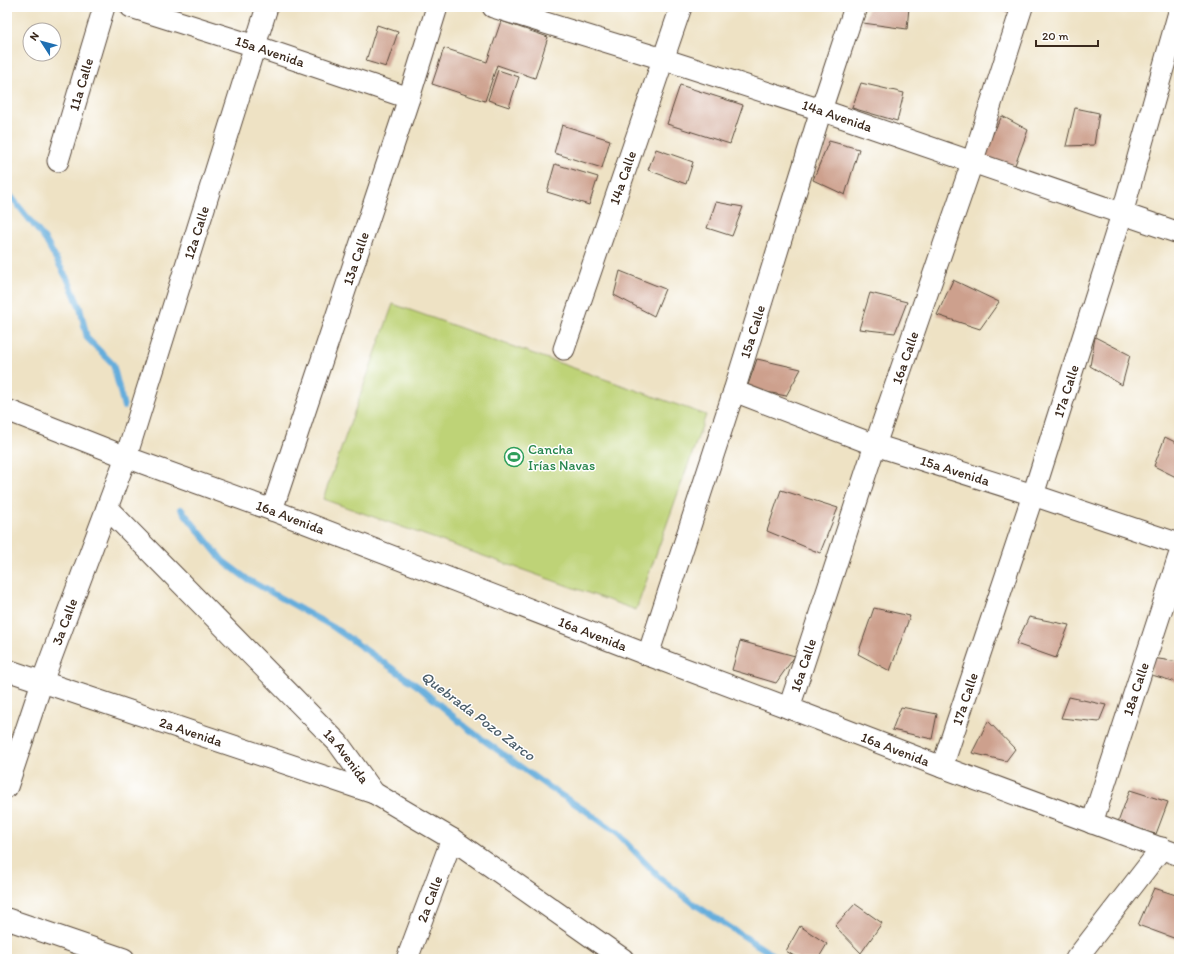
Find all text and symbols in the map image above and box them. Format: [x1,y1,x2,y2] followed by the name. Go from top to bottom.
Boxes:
[22,22,62,62] north arrow
[1036,22,1098,48] scale bar
[1042,29,1069,43] text: 20 m
[27,30,42,43] text: N
[233,32,308,71] street label: 15a Avenida
[65,56,97,113] street label: 11a Calle
[800,96,875,136] street label: 14a Avenida
[605,148,640,207] street label: 14a Calle
[180,204,213,261] street label: 12a Calle
[339,229,372,287] street label: 13a Calle
[736,302,769,360] street label: 15a Calle
[888,329,922,386] street label: 16a Calle
[1050,362,1082,419] street label: 17a Calle
[528,441,595,474] place label: Cancha Irías Navas
[503,446,525,468] sports icon: Cancha Irías Navas
[918,451,993,490] street label: 15a Avenida
[254,496,328,538] street label: 16a Avenida
[48,596,81,648] street label: 3a Calle
[556,613,630,655] street label: 16a Avenida
[786,636,820,694] street label: 16a Calle
[1119,660,1152,718] street label: 18a Calle
[418,667,539,765] water label: Quebrada Pozo Zarco
[948,670,982,727] street label: 17a Calle
[157,713,225,750] street label: 2a Avenida
[320,725,373,787] street label: 1a Avenida
[859,728,933,770] street label: 16a Avenida
[413,873,446,925] street label: 2a Calle

